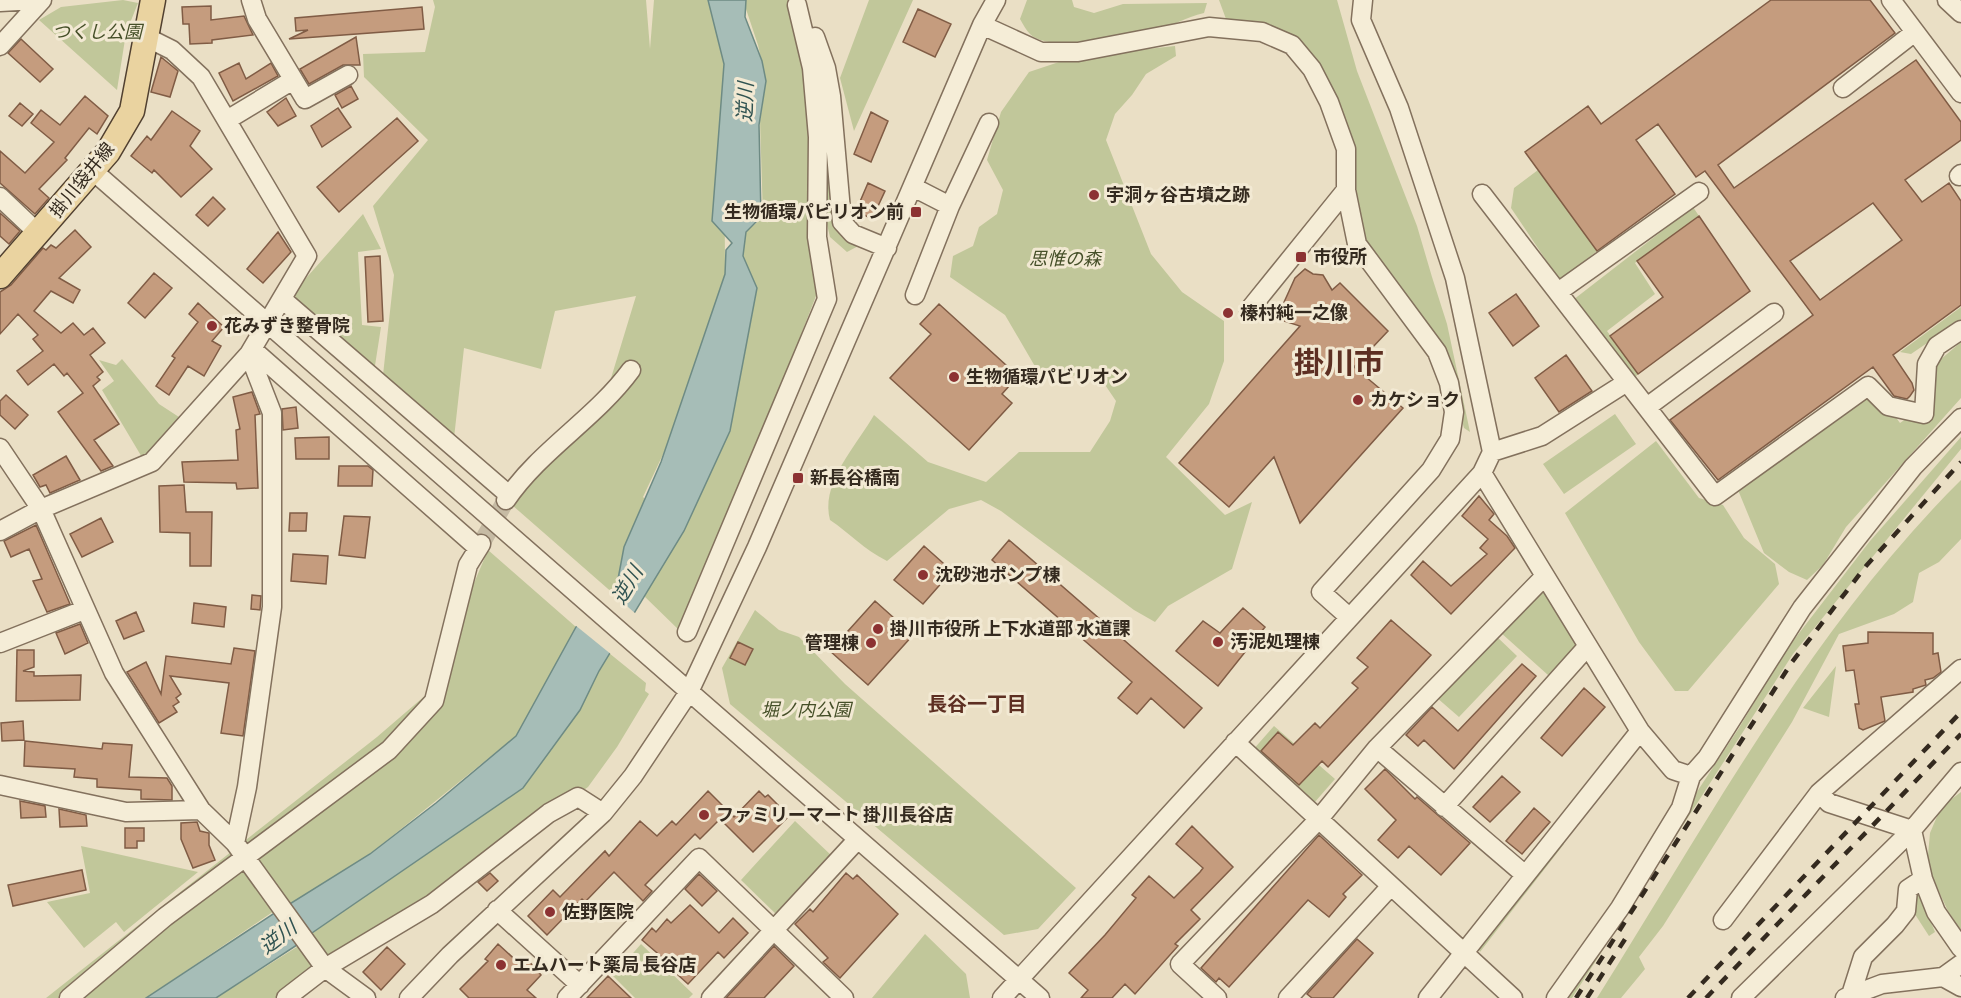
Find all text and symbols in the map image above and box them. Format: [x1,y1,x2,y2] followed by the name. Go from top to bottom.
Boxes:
[52,21,145,43] park label: つくし公園
[732,80,758,122] water label: 逆川
[45,138,119,222] street label: 掛川袋井線
[1106,184,1250,206] place label: 宇洞ヶ谷古墳之跡
[1087,188,1101,202] marker: 宇洞ヶ谷古墳之跡
[724,201,904,223] place label: 生物循環パビリオン前
[909,205,923,219] marker: 生物循環パビリオン前
[1313,246,1367,268] place label: 市役所
[1029,248,1103,270] park label: 思惟の森
[1294,250,1308,264] marker: 市役所
[1240,302,1348,324] place label: 榛村純一之像
[1221,306,1235,320] marker: 榛村純一之像
[224,315,350,337] place label: 花みずき整骨院
[205,319,219,333] marker: 花みずき整骨院
[1294,345,1384,381] district label: 掛川市
[966,366,1128,388] place label: 生物循環パビリオン
[947,370,961,384] marker: 生物循環パビリオン
[1370,389,1460,411] place label: カケショク
[1351,393,1365,407] marker: カケショク
[810,467,900,489] place label: 新長谷橋南
[791,471,805,485] marker: 新長谷橋南
[606,560,649,608] water label: 逆川
[935,564,1060,586] place label: 沈砂池ポンプ棟
[916,568,930,582] marker: 沈砂池ポンプ棟
[890,618,1130,640] place label: 掛川市役所 上下水道部 水道課
[871,622,885,636] marker: 掛川市役所 上下水道部 水道課
[1230,631,1320,653] place label: 汚泥処理棟
[805,632,859,654] place label: 管理棟
[1211,635,1225,649] marker: 汚泥処理棟
[864,636,878,650] marker: 管理棟
[927,692,1027,716] district label: 長谷一丁目
[761,699,854,721] park label: 堀ノ内公園
[716,804,953,826] place label: ファミリーマート 掛川長谷店
[697,808,711,822] marker: ファミリーマート 掛川長谷店
[562,901,634,923] place label: 佐野医院
[543,905,557,919] marker: 佐野医院
[255,914,303,959] water label: 逆川
[513,954,696,976] place label: エムハート薬局 長谷店
[494,958,508,972] marker: エムハート薬局 長谷店

